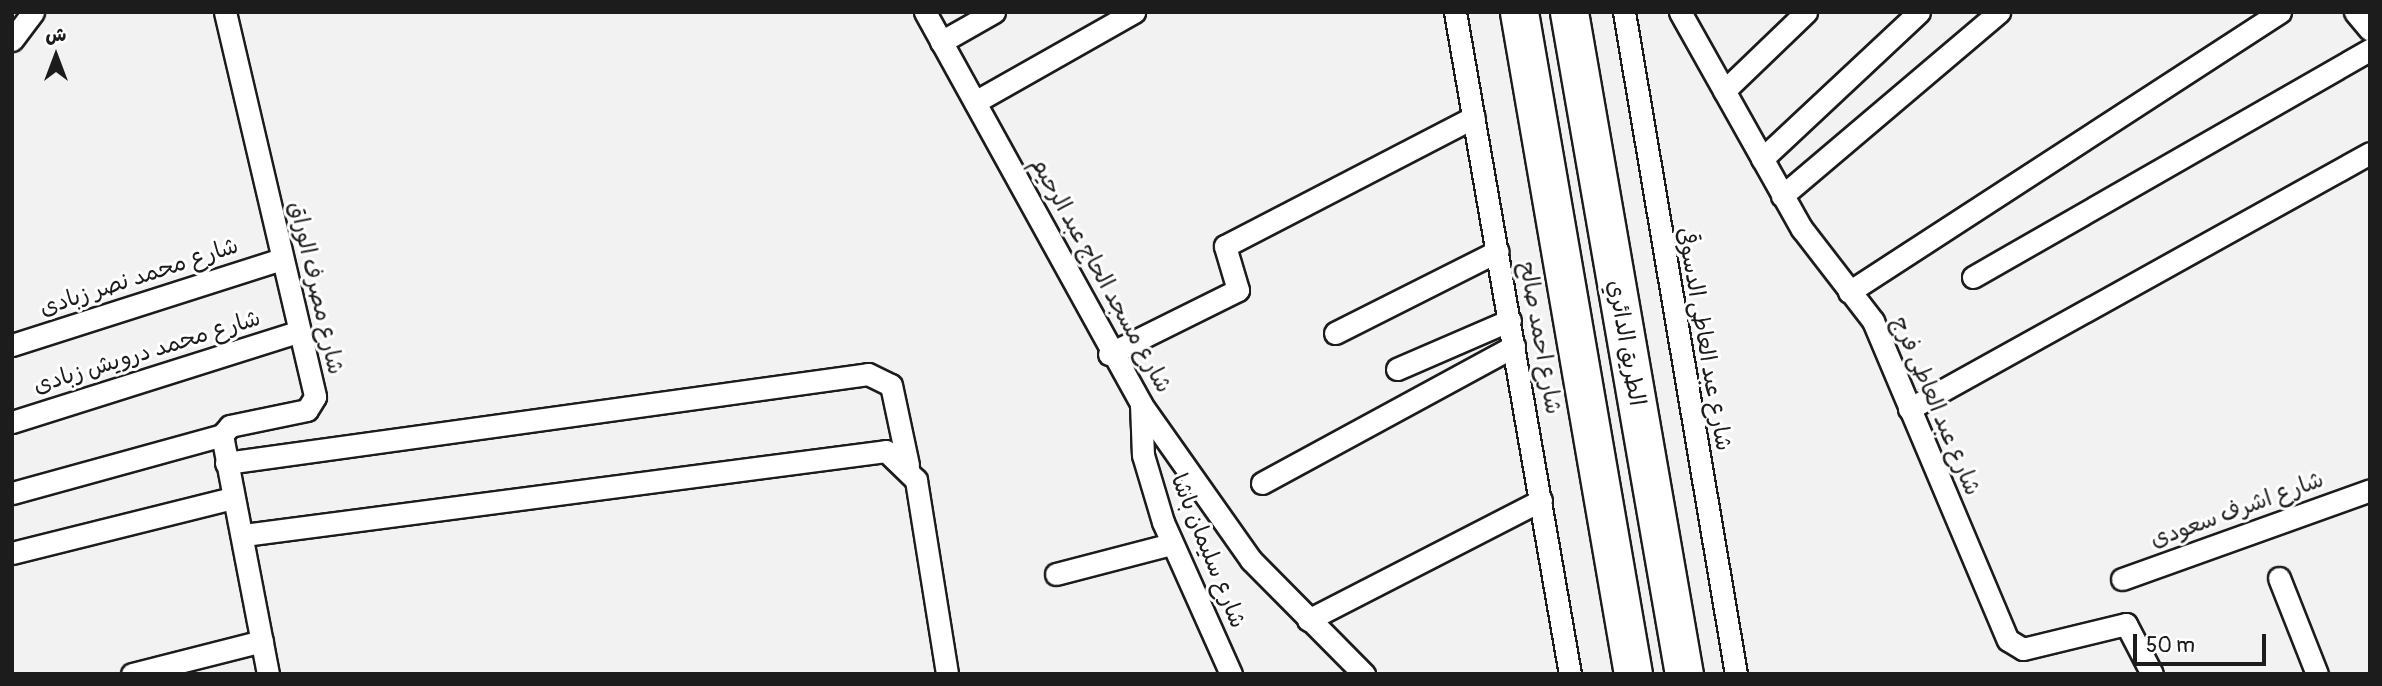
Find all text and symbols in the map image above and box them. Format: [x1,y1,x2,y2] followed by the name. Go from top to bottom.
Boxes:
[21,21,91,91] north arrow
[46,23,66,47] text: ش
[1025,152,1177,398] street label: شارع مسجد الحاج عبد الرحيم
[283,199,349,377] street label: شارع مصرف الوراق
[1671,225,1737,453] street label: شارع عبد العاطى الدسوقى
[36,232,242,322] street label: شارع محمد نصر زبادى
[1513,259,1567,417] street label: شارع احمد صالح
[1601,278,1651,408] street label: الطريق الدائري
[30,304,264,400] street label: شارع محمد درويش زبادى
[1886,312,1986,500] street label: شارع عبد العاطى فرج
[2147,466,2327,554] street label: شارع اشرف سعودى
[1164,470,1252,632] street label: شارع سليمان باشا
[2137,620,2270,664] scale bar
[2146,632,2195,659] text: 50 m

